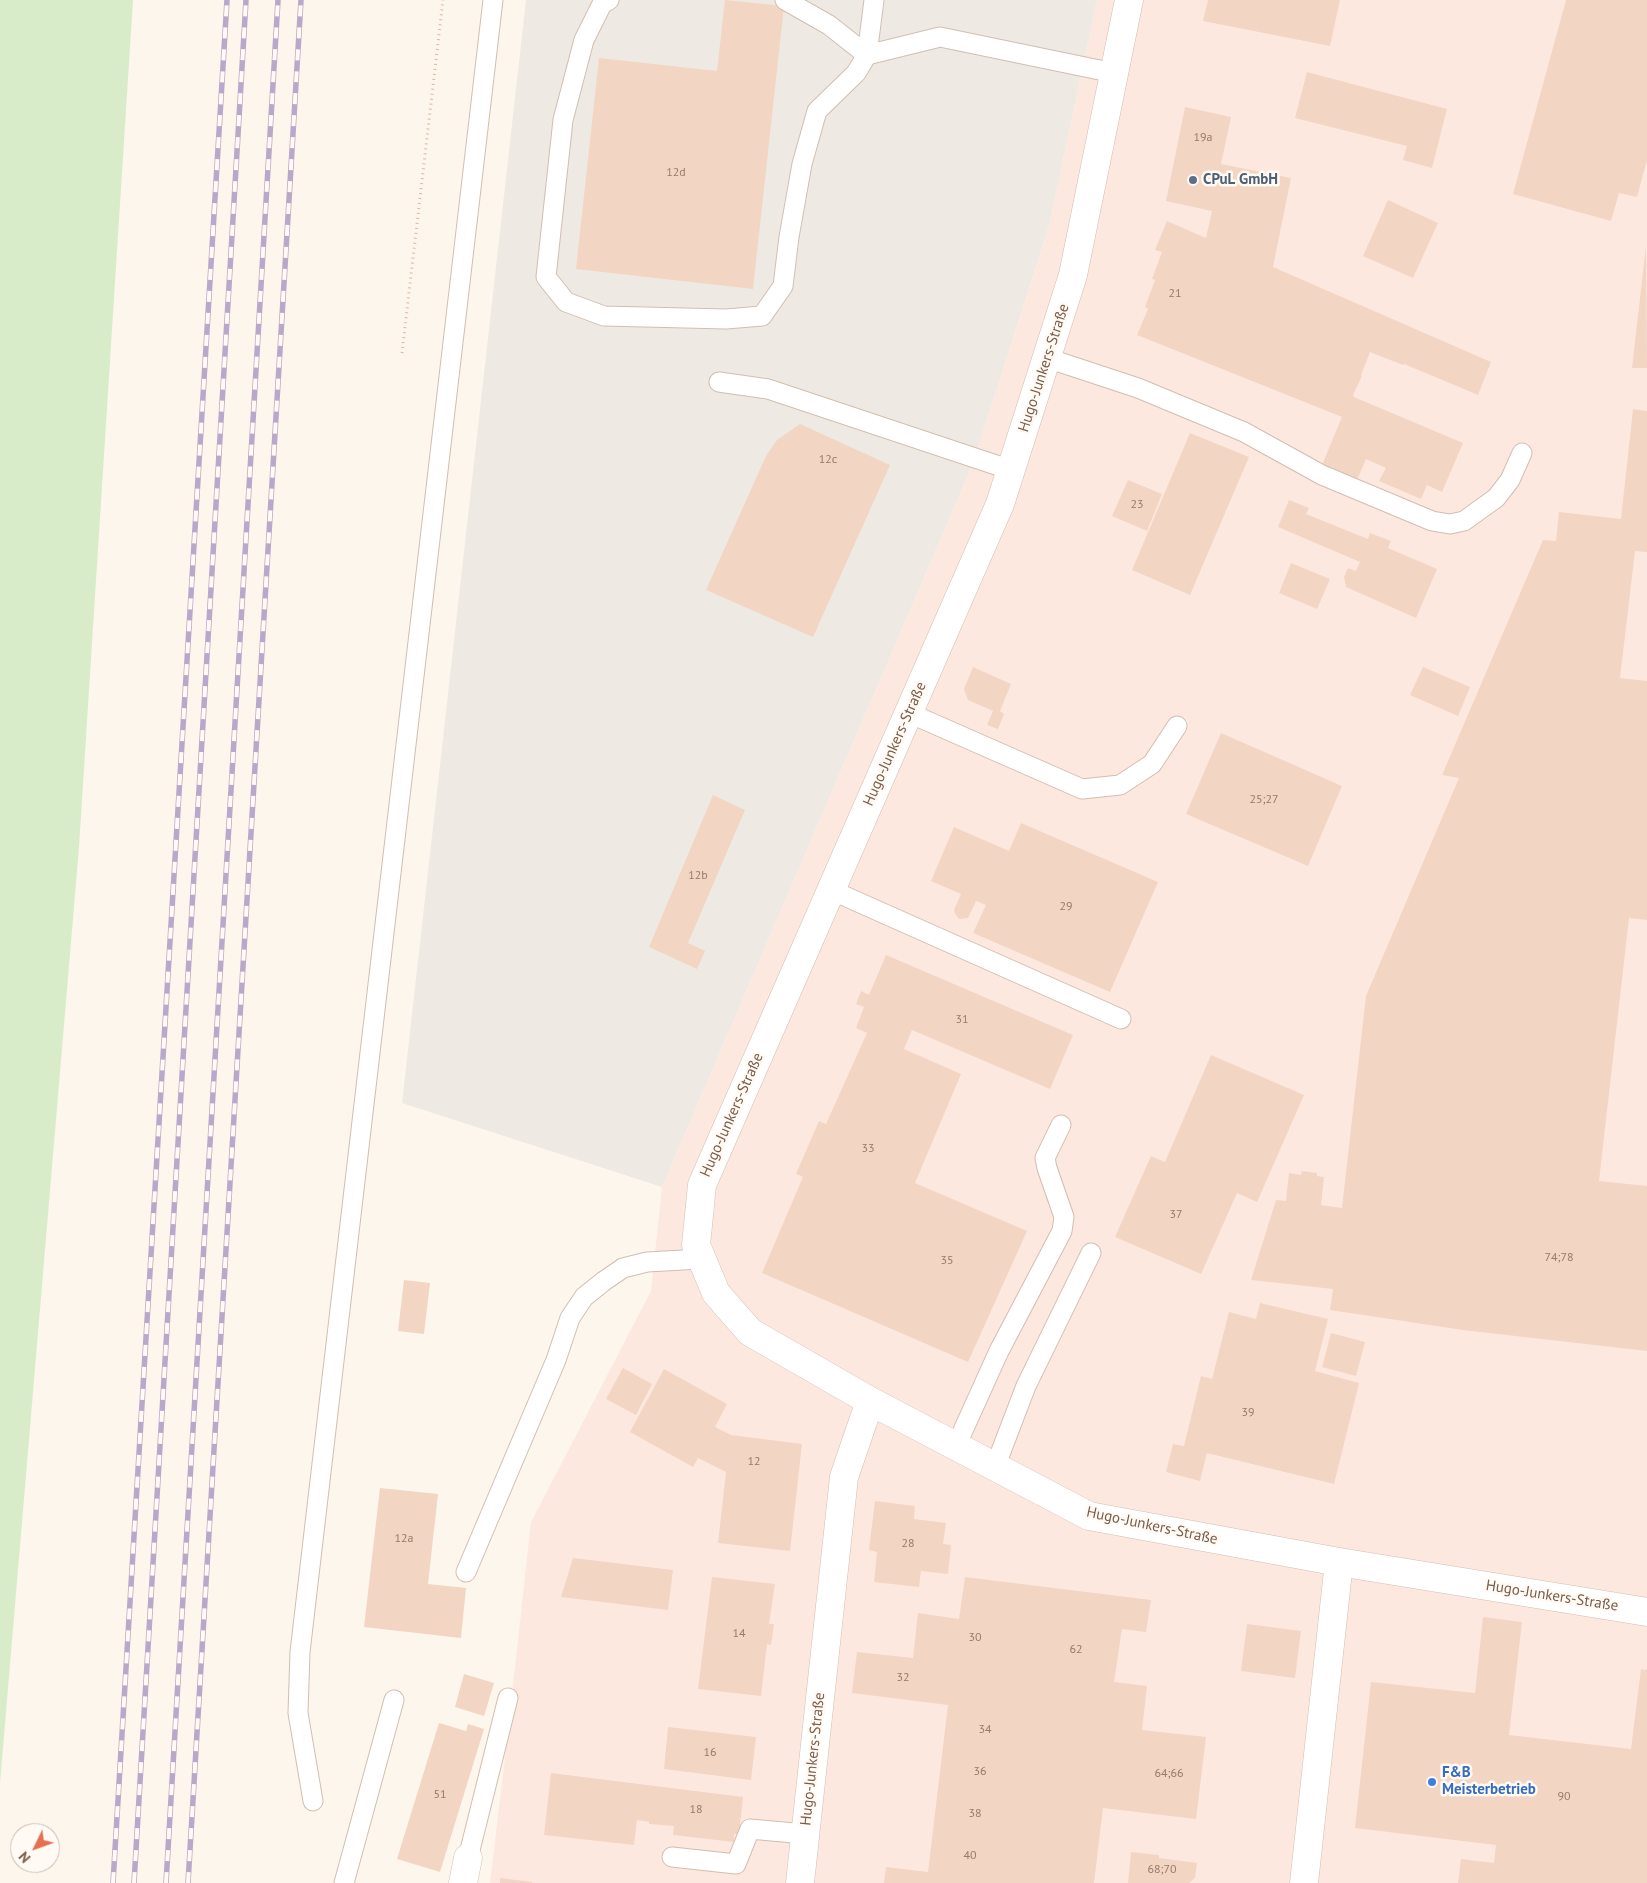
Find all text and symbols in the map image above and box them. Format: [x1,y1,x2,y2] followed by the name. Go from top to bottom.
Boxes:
[1193,131,1213,145] house number: 19a
[666,166,686,180] house number: 12d
[1203,171,1278,189] place label: CPuL GmbH
[1187,174,1199,186] marker: CPuL GmbH
[1168,287,1182,301] house number: 21
[1015,302,1073,434] street label: Hugo-Junkers-Straße
[819,453,837,467] house number: 12c
[1130,498,1144,512] house number: 23
[860,679,930,809] street label: Hugo-Junkers-Straße
[1249,793,1279,807] house number: 25;27
[688,869,708,883] house number: 12b
[1059,900,1073,914] house number: 29
[955,1013,969,1027] house number: 31
[697,1050,767,1180] street label: Hugo-Junkers-Straße
[861,1142,875,1156] house number: 33
[1169,1208,1183,1222] house number: 37
[1544,1251,1574,1265] house number: 74;78
[940,1254,954,1268] house number: 35
[1241,1406,1255,1420] house number: 39
[747,1455,761,1469] house number: 12
[1085,1503,1219,1549] street label: Hugo-Junkers-Straße
[394,1532,414,1546] house number: 12a
[901,1537,915,1551] house number: 28
[1484,1577,1620,1615] street label: Hugo-Junkers-Straße
[732,1627,746,1641] house number: 14
[968,1631,982,1645] house number: 30
[1069,1643,1083,1657] house number: 62
[896,1671,910,1685] house number: 32
[797,1692,829,1826] street label: Hugo-Junkers-Straße
[978,1723,992,1737] house number: 34
[703,1746,717,1760] house number: 16
[1442,1764,1536,1799] place label: F&B Meisterbetrieb
[973,1765,987,1779] house number: 36
[1154,1767,1184,1781] house number: 64;66
[1426,1776,1438,1788] marker: F&B Meisterbetrieb
[433,1788,447,1802] house number: 51
[1557,1790,1571,1804] house number: 90
[689,1803,703,1817] house number: 18
[968,1807,982,1821] house number: 38
[10,1823,60,1873] north arrow
[15,1848,34,1867] text: N
[963,1849,977,1863] house number: 40
[1147,1863,1177,1877] house number: 68;70

